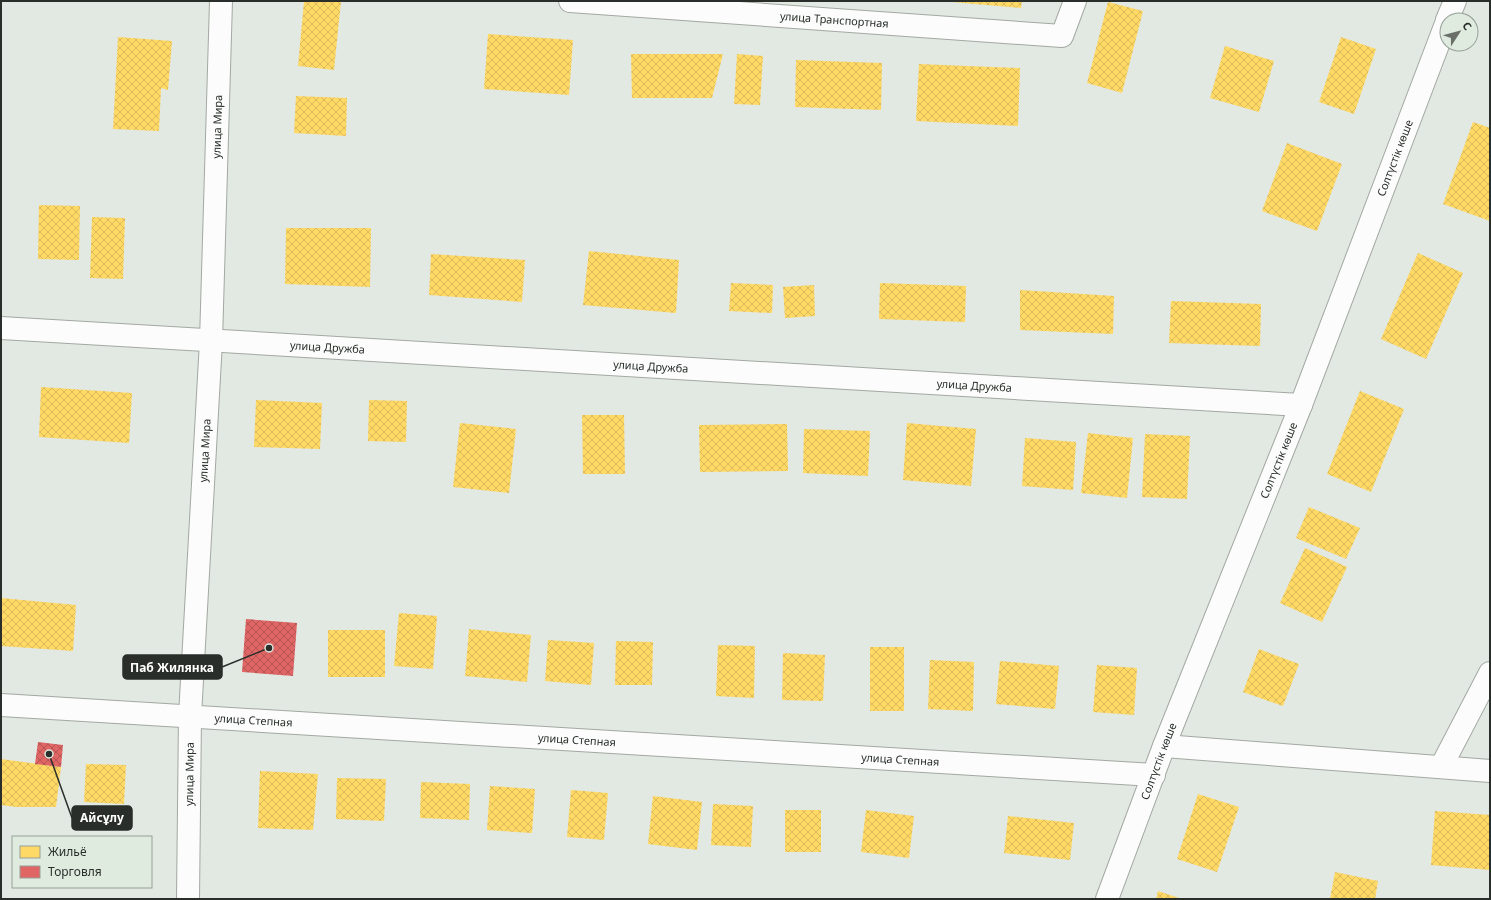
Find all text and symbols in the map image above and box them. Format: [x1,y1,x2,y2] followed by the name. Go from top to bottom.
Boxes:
[779,8,889,31] street label: улица Транспортная
[1439,12,1479,52] north arrow
[1459,19,1476,33] text: С
[208,95,225,159] street label: улица Мира
[1373,117,1416,198] street label: Солтүстік көше
[289,337,365,357] street label: улица Дружба
[613,356,689,376] street label: улица Дружба
[936,375,1012,395] street label: улица Дружба
[195,418,214,483] street label: улица Мира
[1256,420,1300,501] street label: Солтүстік көше
[123,655,222,679] callout: Паб Жилянка
[130,659,214,676] text: Паб Жилянка
[214,710,293,730] street label: улица Степная
[1137,720,1180,802] street label: Солтүстік көше
[538,730,616,749] street label: улица Степная
[181,742,197,806] street label: улица Мира
[861,749,940,769] street label: улица Степная
[72,806,132,830] callout: Айсұлу
[80,809,124,826] text: Айсұлу
[12,836,152,888] legend
[48,843,87,860] text: Жильё
[48,863,102,880] text: Торговля

